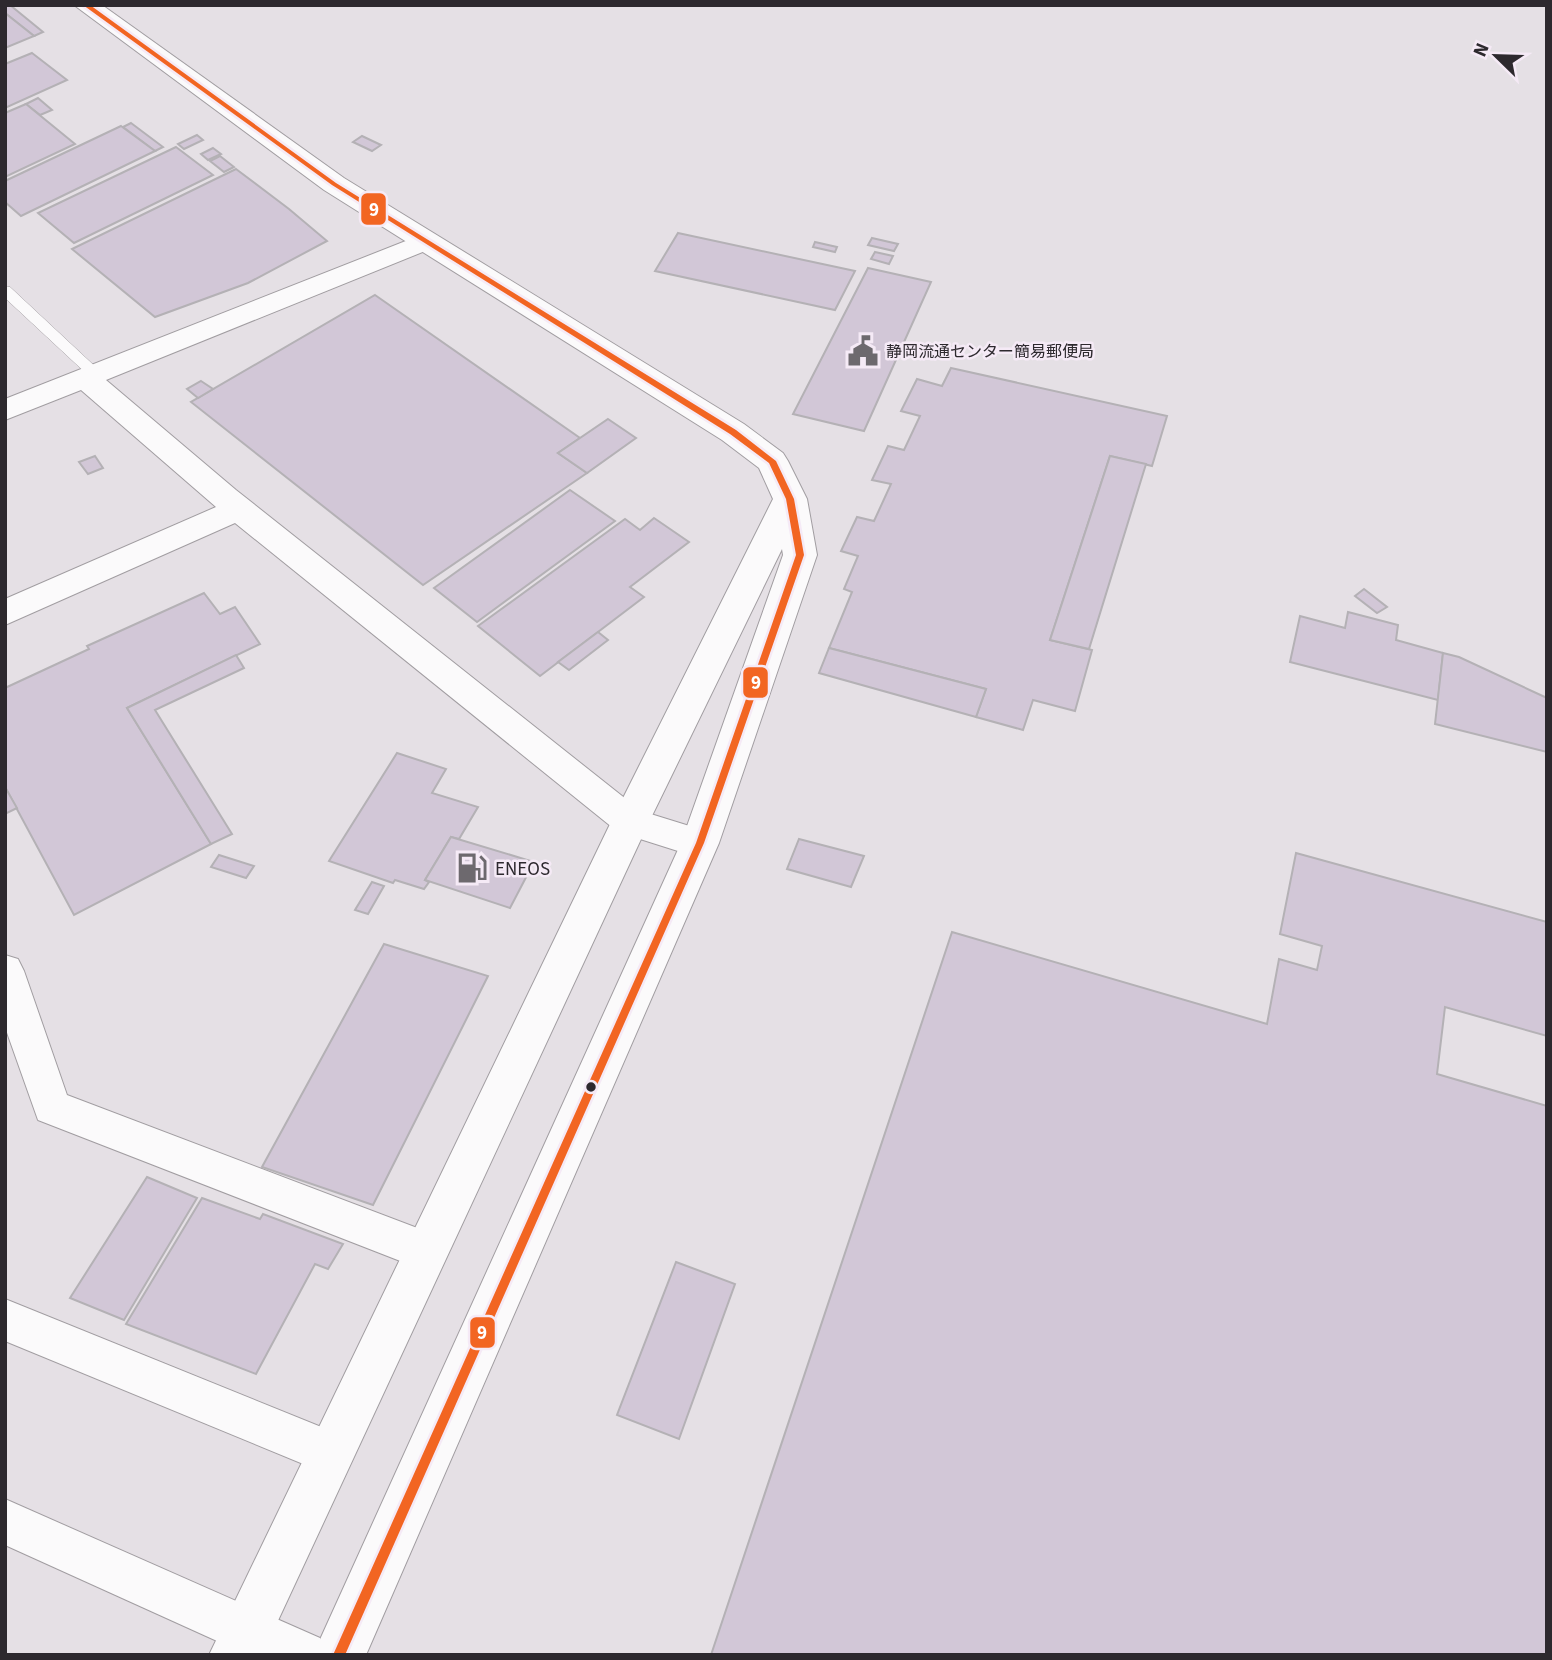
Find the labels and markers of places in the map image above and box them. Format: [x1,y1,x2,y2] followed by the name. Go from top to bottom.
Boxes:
[846,334,880,368] public building icon: 静岡流通センター簡易郵便局
[886,341,1094,363] place label: 静岡流通センター簡易郵便局
[455,851,489,885] fuel station icon: ENEOS
[495,856,550,883] place label: ENEOS
[584,1080,598,1094] unlabelled marker

